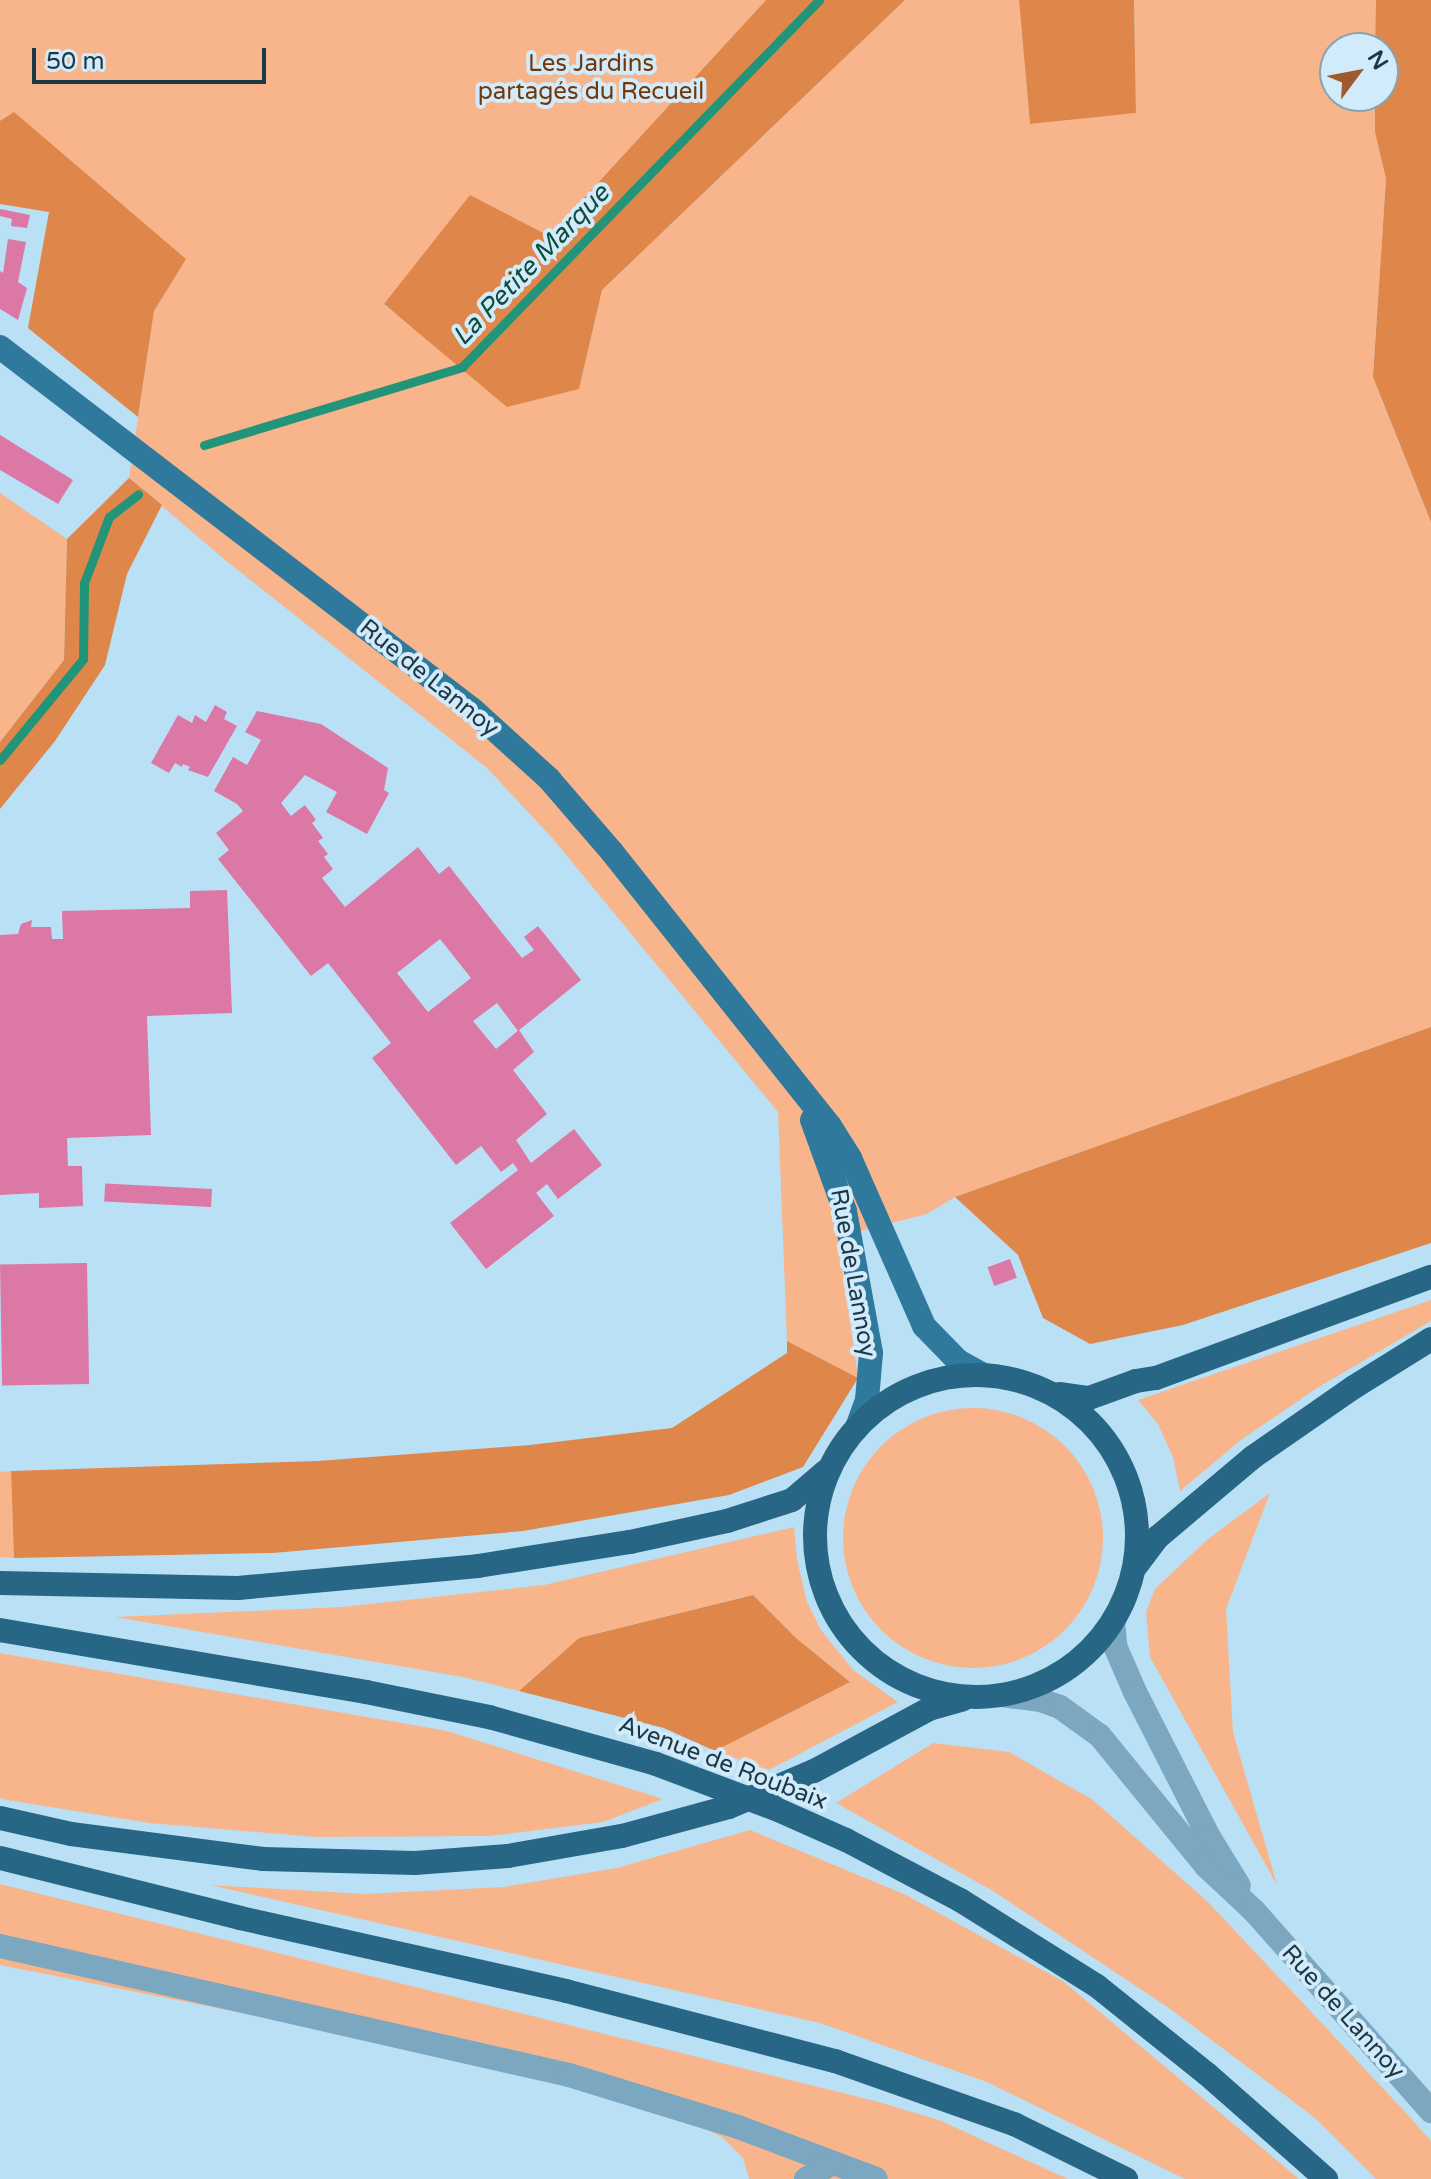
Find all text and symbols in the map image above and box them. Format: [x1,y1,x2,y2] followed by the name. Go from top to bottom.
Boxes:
[36,32,270,82] scale bar
[1319,32,1399,112] north arrow
[1362,46,1393,75] text: N
[46,47,104,76] text: 50 m
[478,50,704,106] park label: Les Jardins partagés du Recueil
[446,178,616,352] water label: La Petite Marque
[354,613,504,743] street label: Rue de Lannoy
[824,1187,882,1359] street label: Rue de Lannoy
[615,1710,831,1816] street label: Avenue de Roubaix
[1275,1939,1411,2085] street label: Rue de Lannoy

